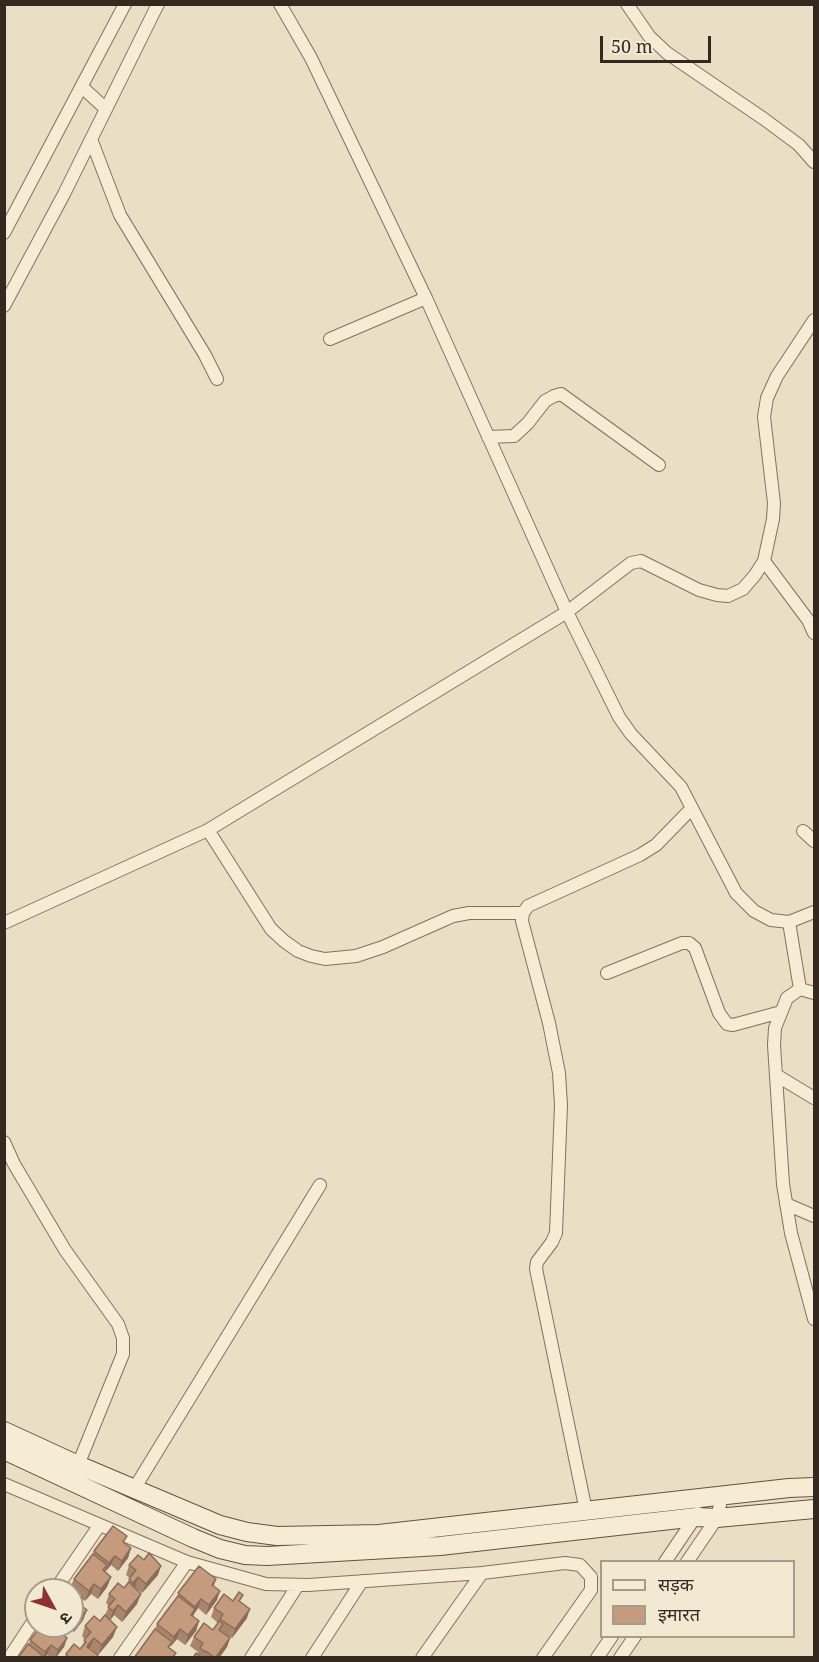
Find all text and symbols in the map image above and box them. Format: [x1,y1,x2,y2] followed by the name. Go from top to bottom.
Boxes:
[603,24,714,62] scale bar
[611,34,653,58] text: 50 m
[600,1560,795,1638] legend
[658,1572,694,1596] text: सड़क
[24,1578,84,1638] north arrow
[658,1602,700,1626] text: इमारत
[55,1608,78,1629] text: उ

